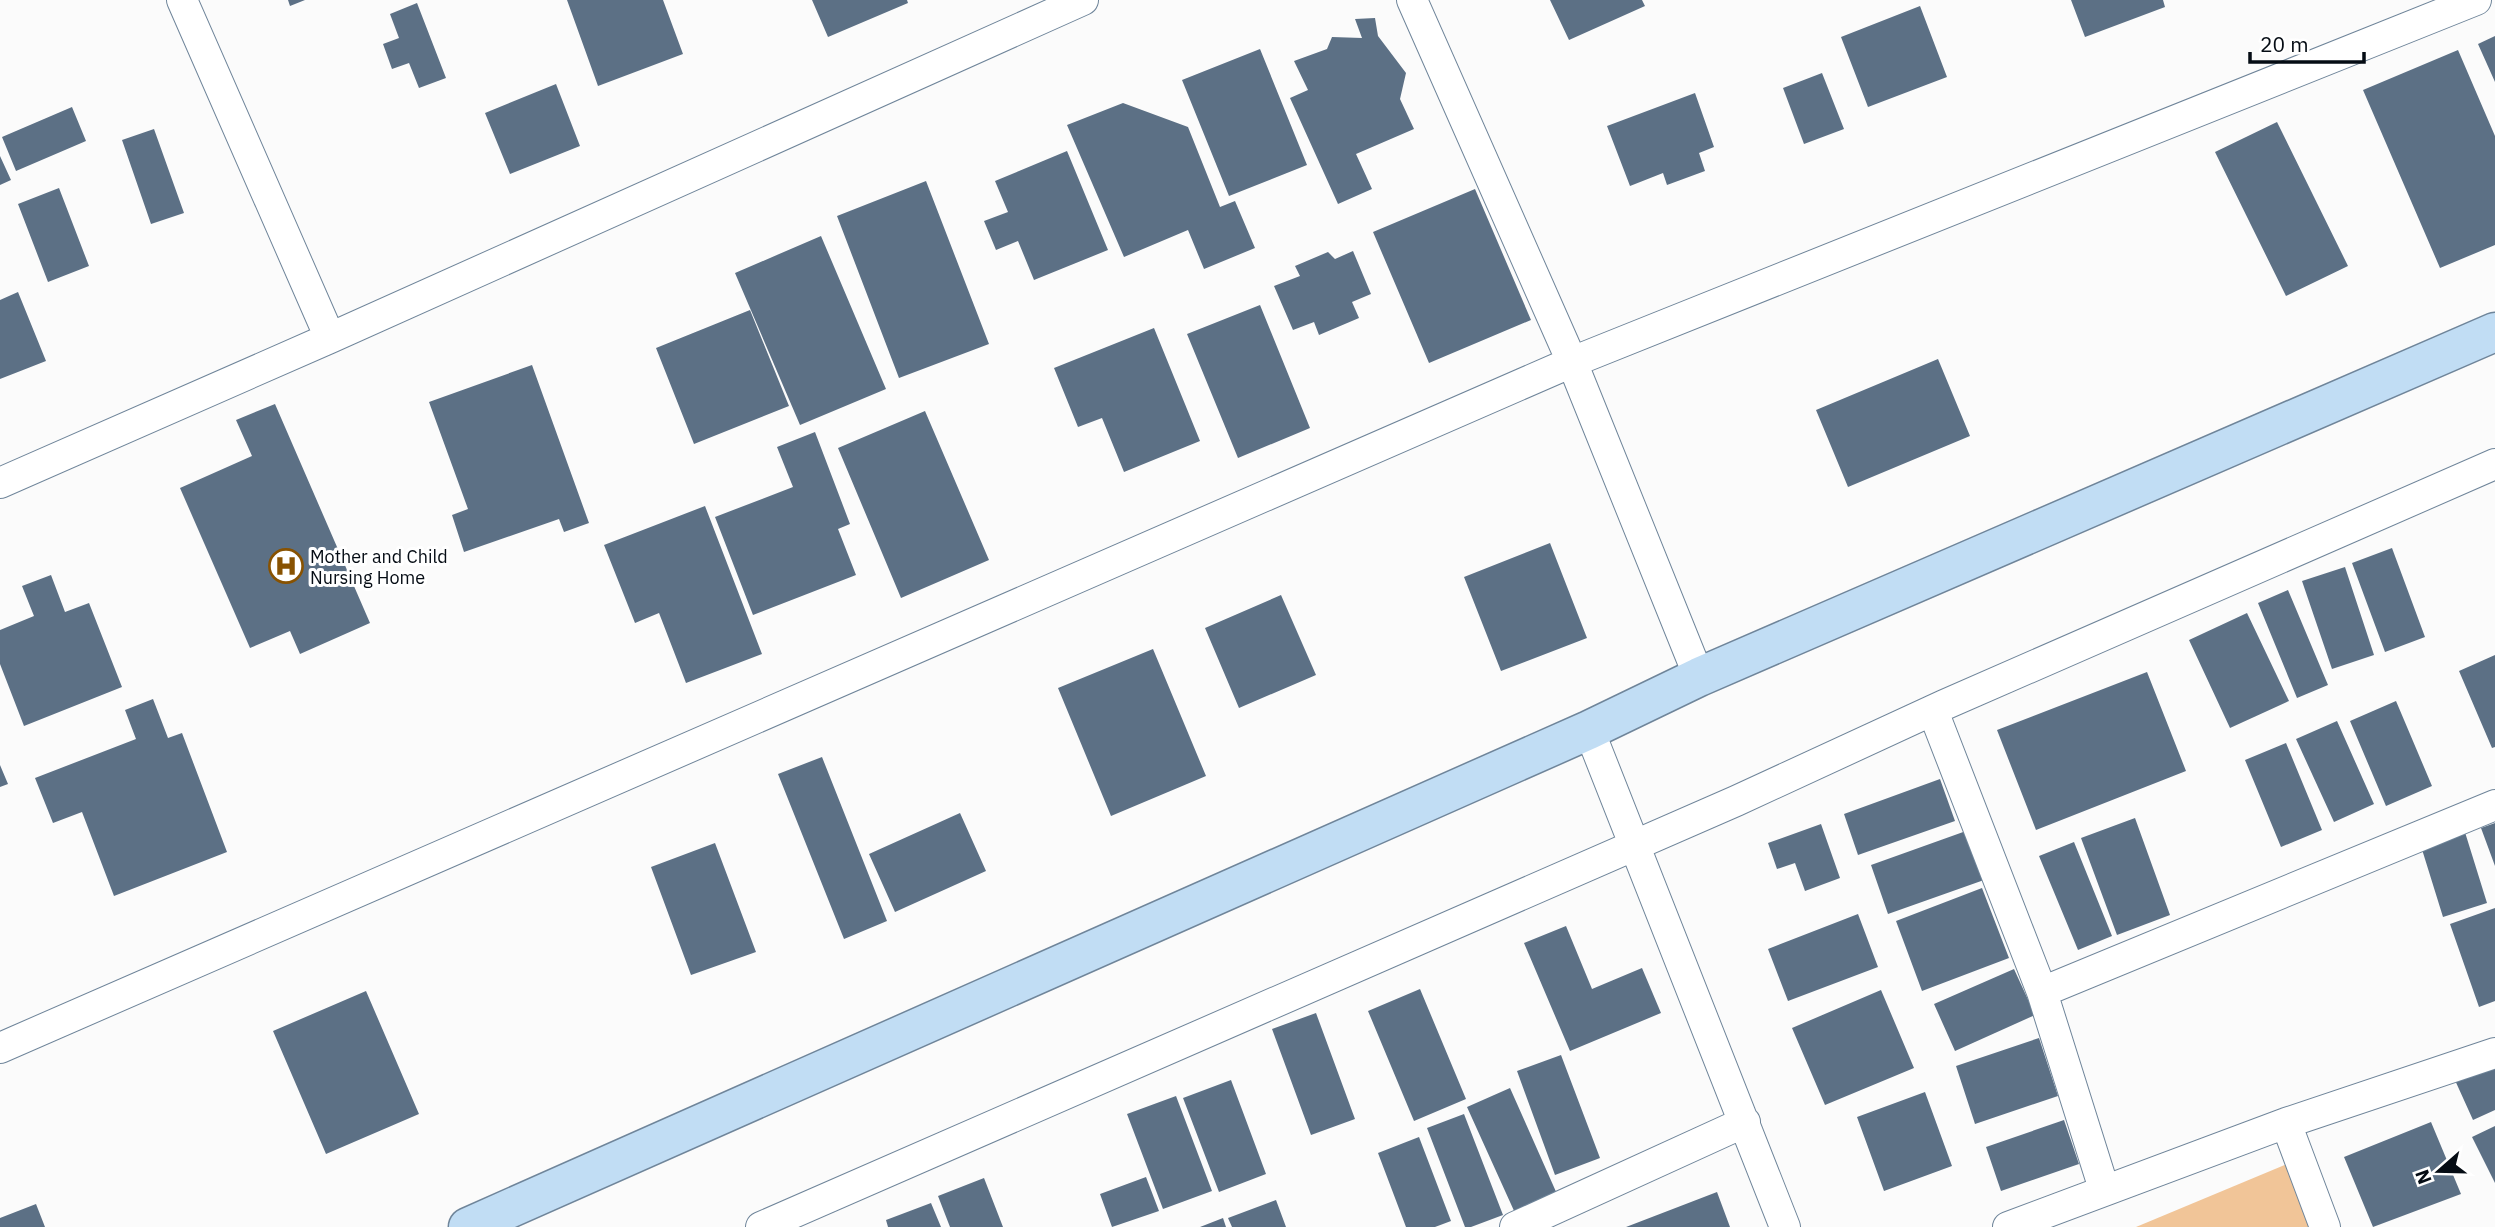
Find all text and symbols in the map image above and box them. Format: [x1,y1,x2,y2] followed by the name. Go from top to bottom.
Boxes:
[2250,21,2364,65] scale bar
[2260,30,2309,58] text: 20 m
[310,545,448,589] place label: Mother and Child Nursing Home
[267,547,305,585] hospital icon: Mother and Child Nursing Home
[2404,1136,2474,1206] north arrow
[2409,1166,2437,1187] text: N

